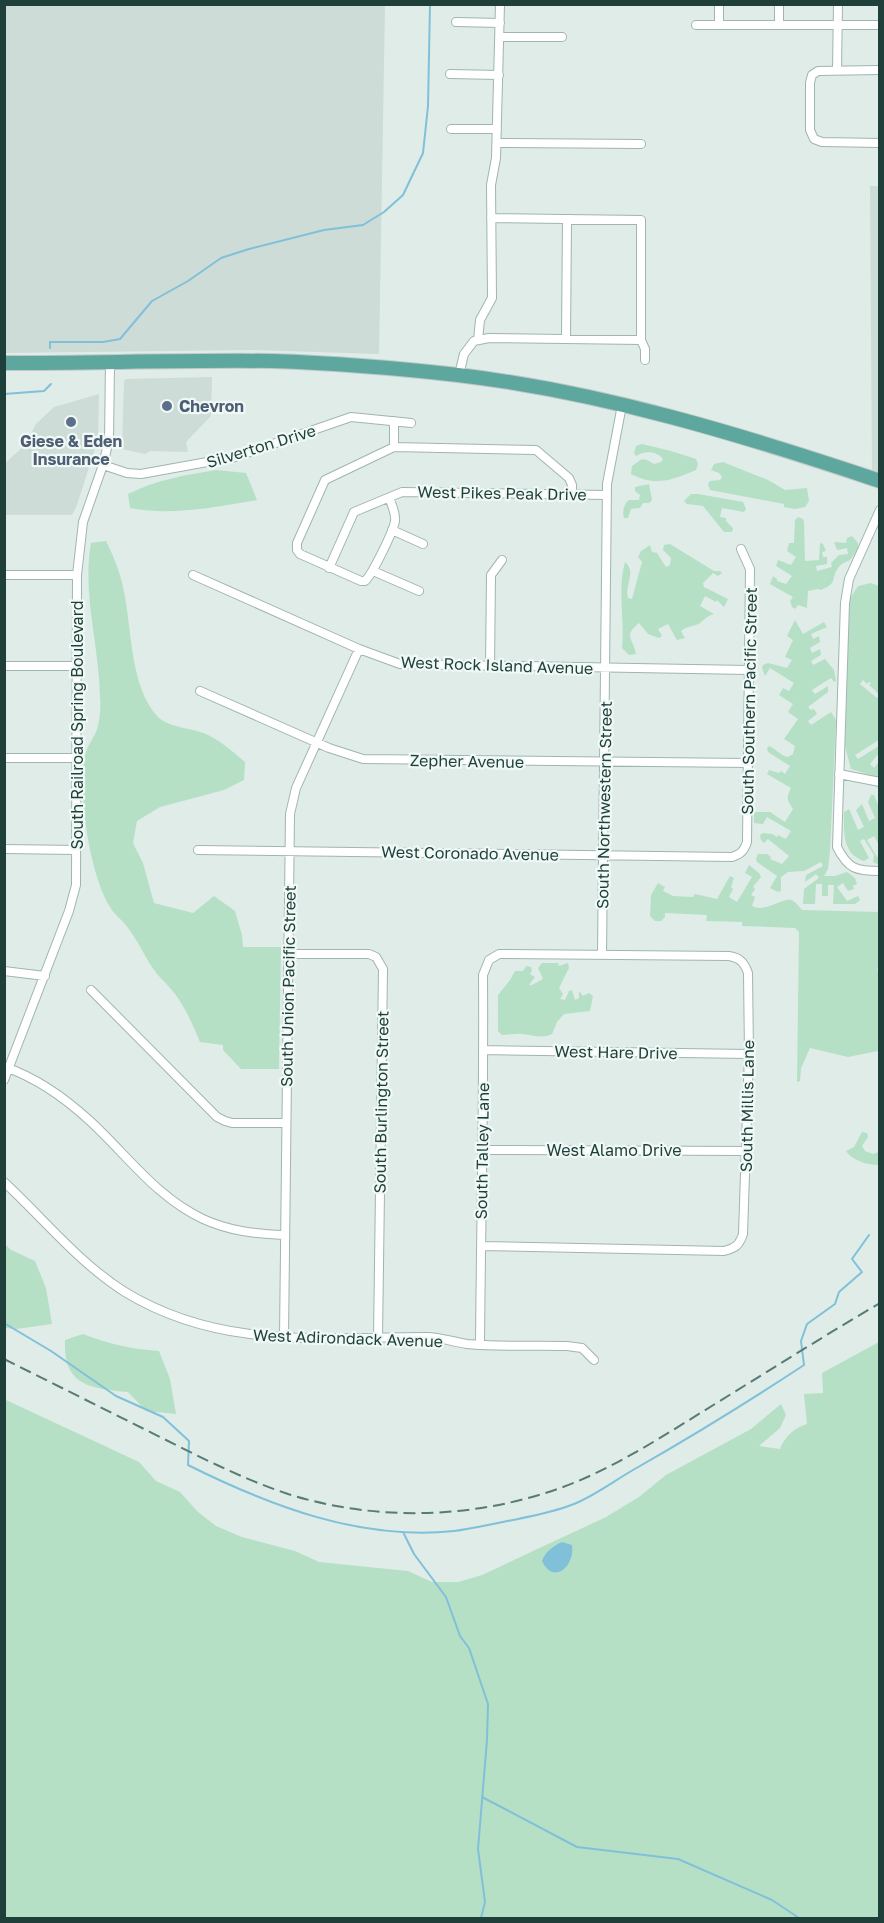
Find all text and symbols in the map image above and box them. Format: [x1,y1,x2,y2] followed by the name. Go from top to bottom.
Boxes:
[179,396,244,416] place label: Chevron
[160,399,174,413] marker: Chevron
[64,415,78,429] marker: Giese & Eden Insurance
[204,420,318,472] street label: Silverton Drive
[20,431,122,469] place label: Giese & Eden Insurance
[417,482,587,504] street label: West Pikes Peak Drive
[737,587,761,815] street label: South Southern Pacific Street
[67,600,87,850] street label: South Railroad Spring Boulevard
[400,652,594,678] street label: West Rock Island Avenue
[592,701,616,909] street label: South Northwestern Street
[410,750,524,772] street label: Zepher Avenue
[381,841,559,865] street label: West Coronado Avenue
[276,885,300,1087] street label: South Union Pacific Street
[369,1010,393,1194] street label: South Burlington Street
[736,1040,758,1172] street label: South Millis Lane
[554,1041,678,1063] street label: West Hare Drive
[471,1082,493,1220] street label: South Talley Lane
[547,1140,681,1160] street label: West Alamo Drive
[253,1325,443,1351] street label: West Adirondack Avenue

